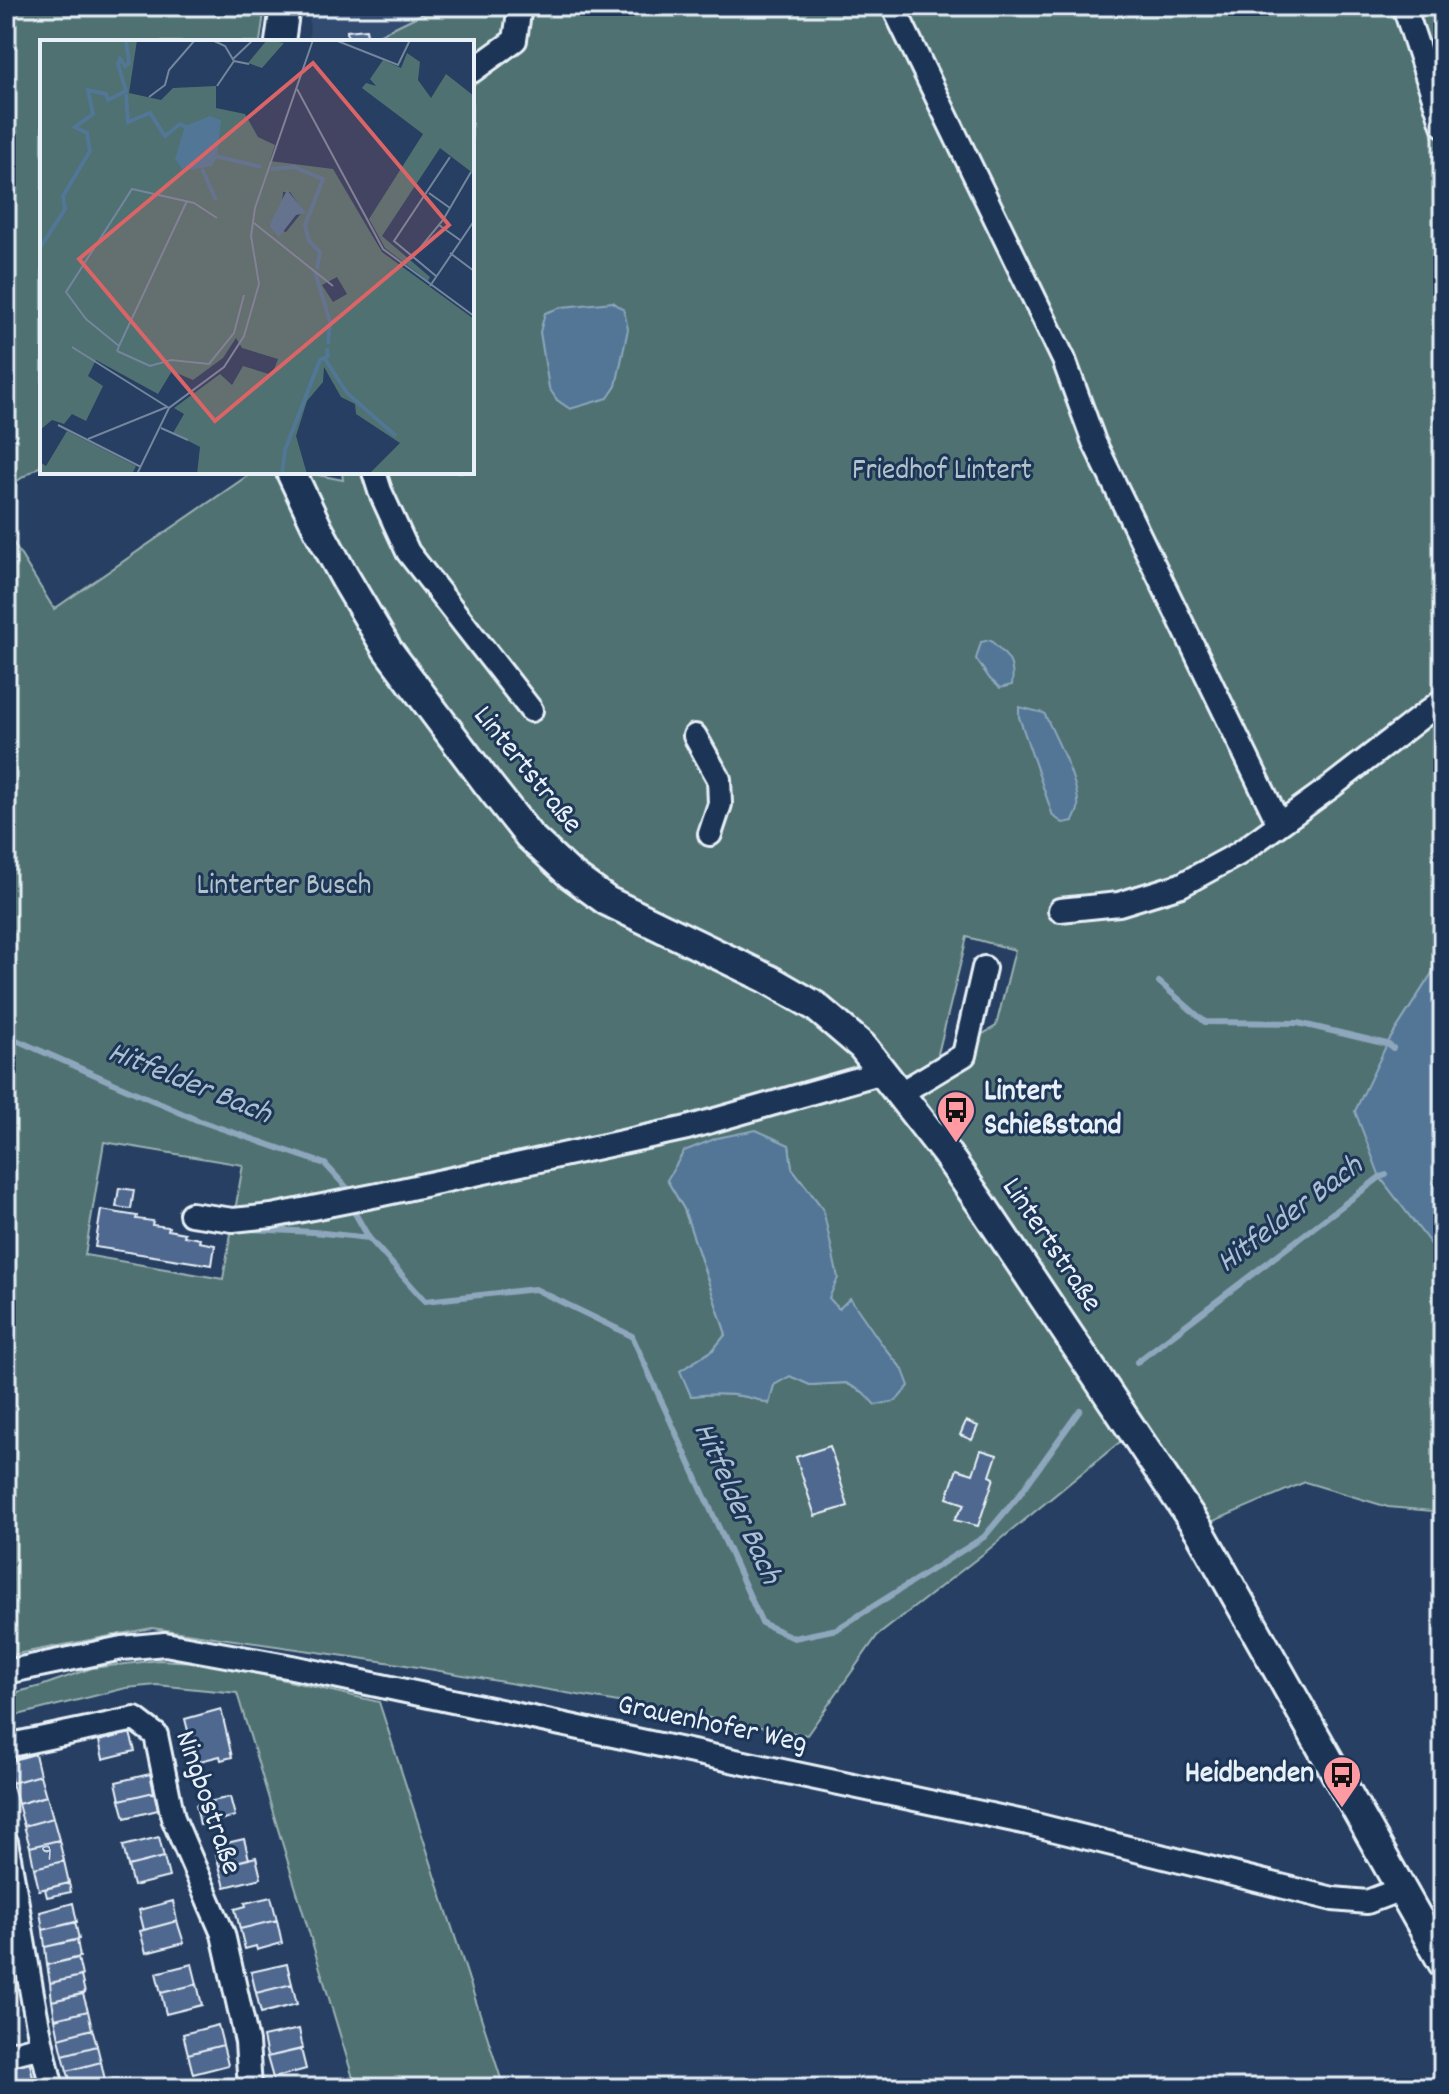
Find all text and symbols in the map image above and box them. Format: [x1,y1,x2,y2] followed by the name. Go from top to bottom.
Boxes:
[40,40,474,474] inset map
[852,451,1032,494] park label: Friedhof Lintert
[461,697,591,845] street label: Lintertstraße
[197,866,371,909] park label: Linterter Busch
[100,1031,279,1139] water label: Hitfelder Bach
[984,1072,1122,1149] place label: Lintert Schießstand
[935,1089,977,1144] bus stop icon: Lintert Schießstand
[1208,1145,1375,1286] water label: Hitfelder Bach
[989,1170,1111,1322] street label: Lintertstraße
[679,1416,792,1594] water label: Hitfelder Bach
[613,1685,811,1767] street label: Grauenhofer Weg
[161,1725,251,1881] street label: Ningbostraße
[1185,1754,1314,1797] place label: Heidbenden
[1321,1754,1363,1809] bus stop icon: Heidbenden
[41,1836,53,1873] house number: 9

